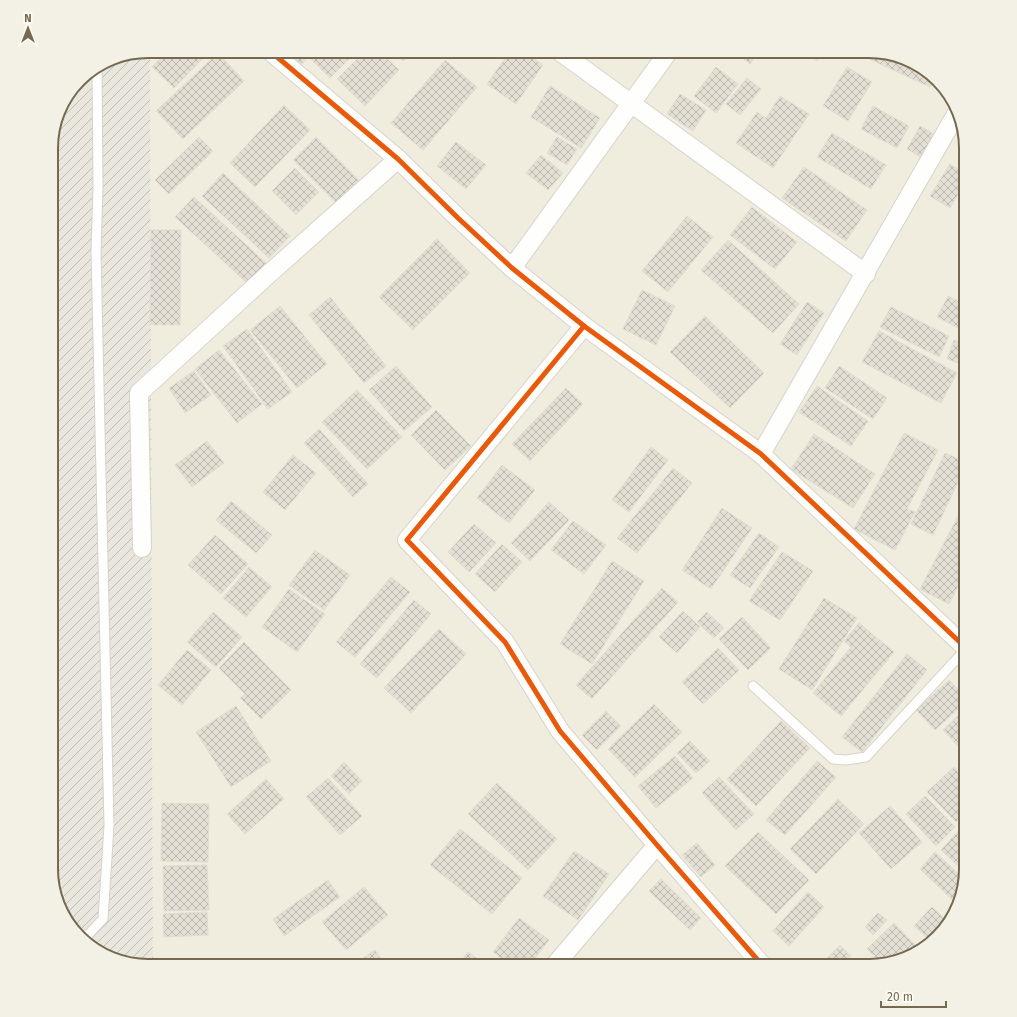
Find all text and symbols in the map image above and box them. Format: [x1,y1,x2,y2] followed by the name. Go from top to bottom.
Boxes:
[8,8,48,48] north arrow
[24,12,32,25] text: N
[881,983,946,1009] scale bar
[887,990,913,1004] text: 20 m

